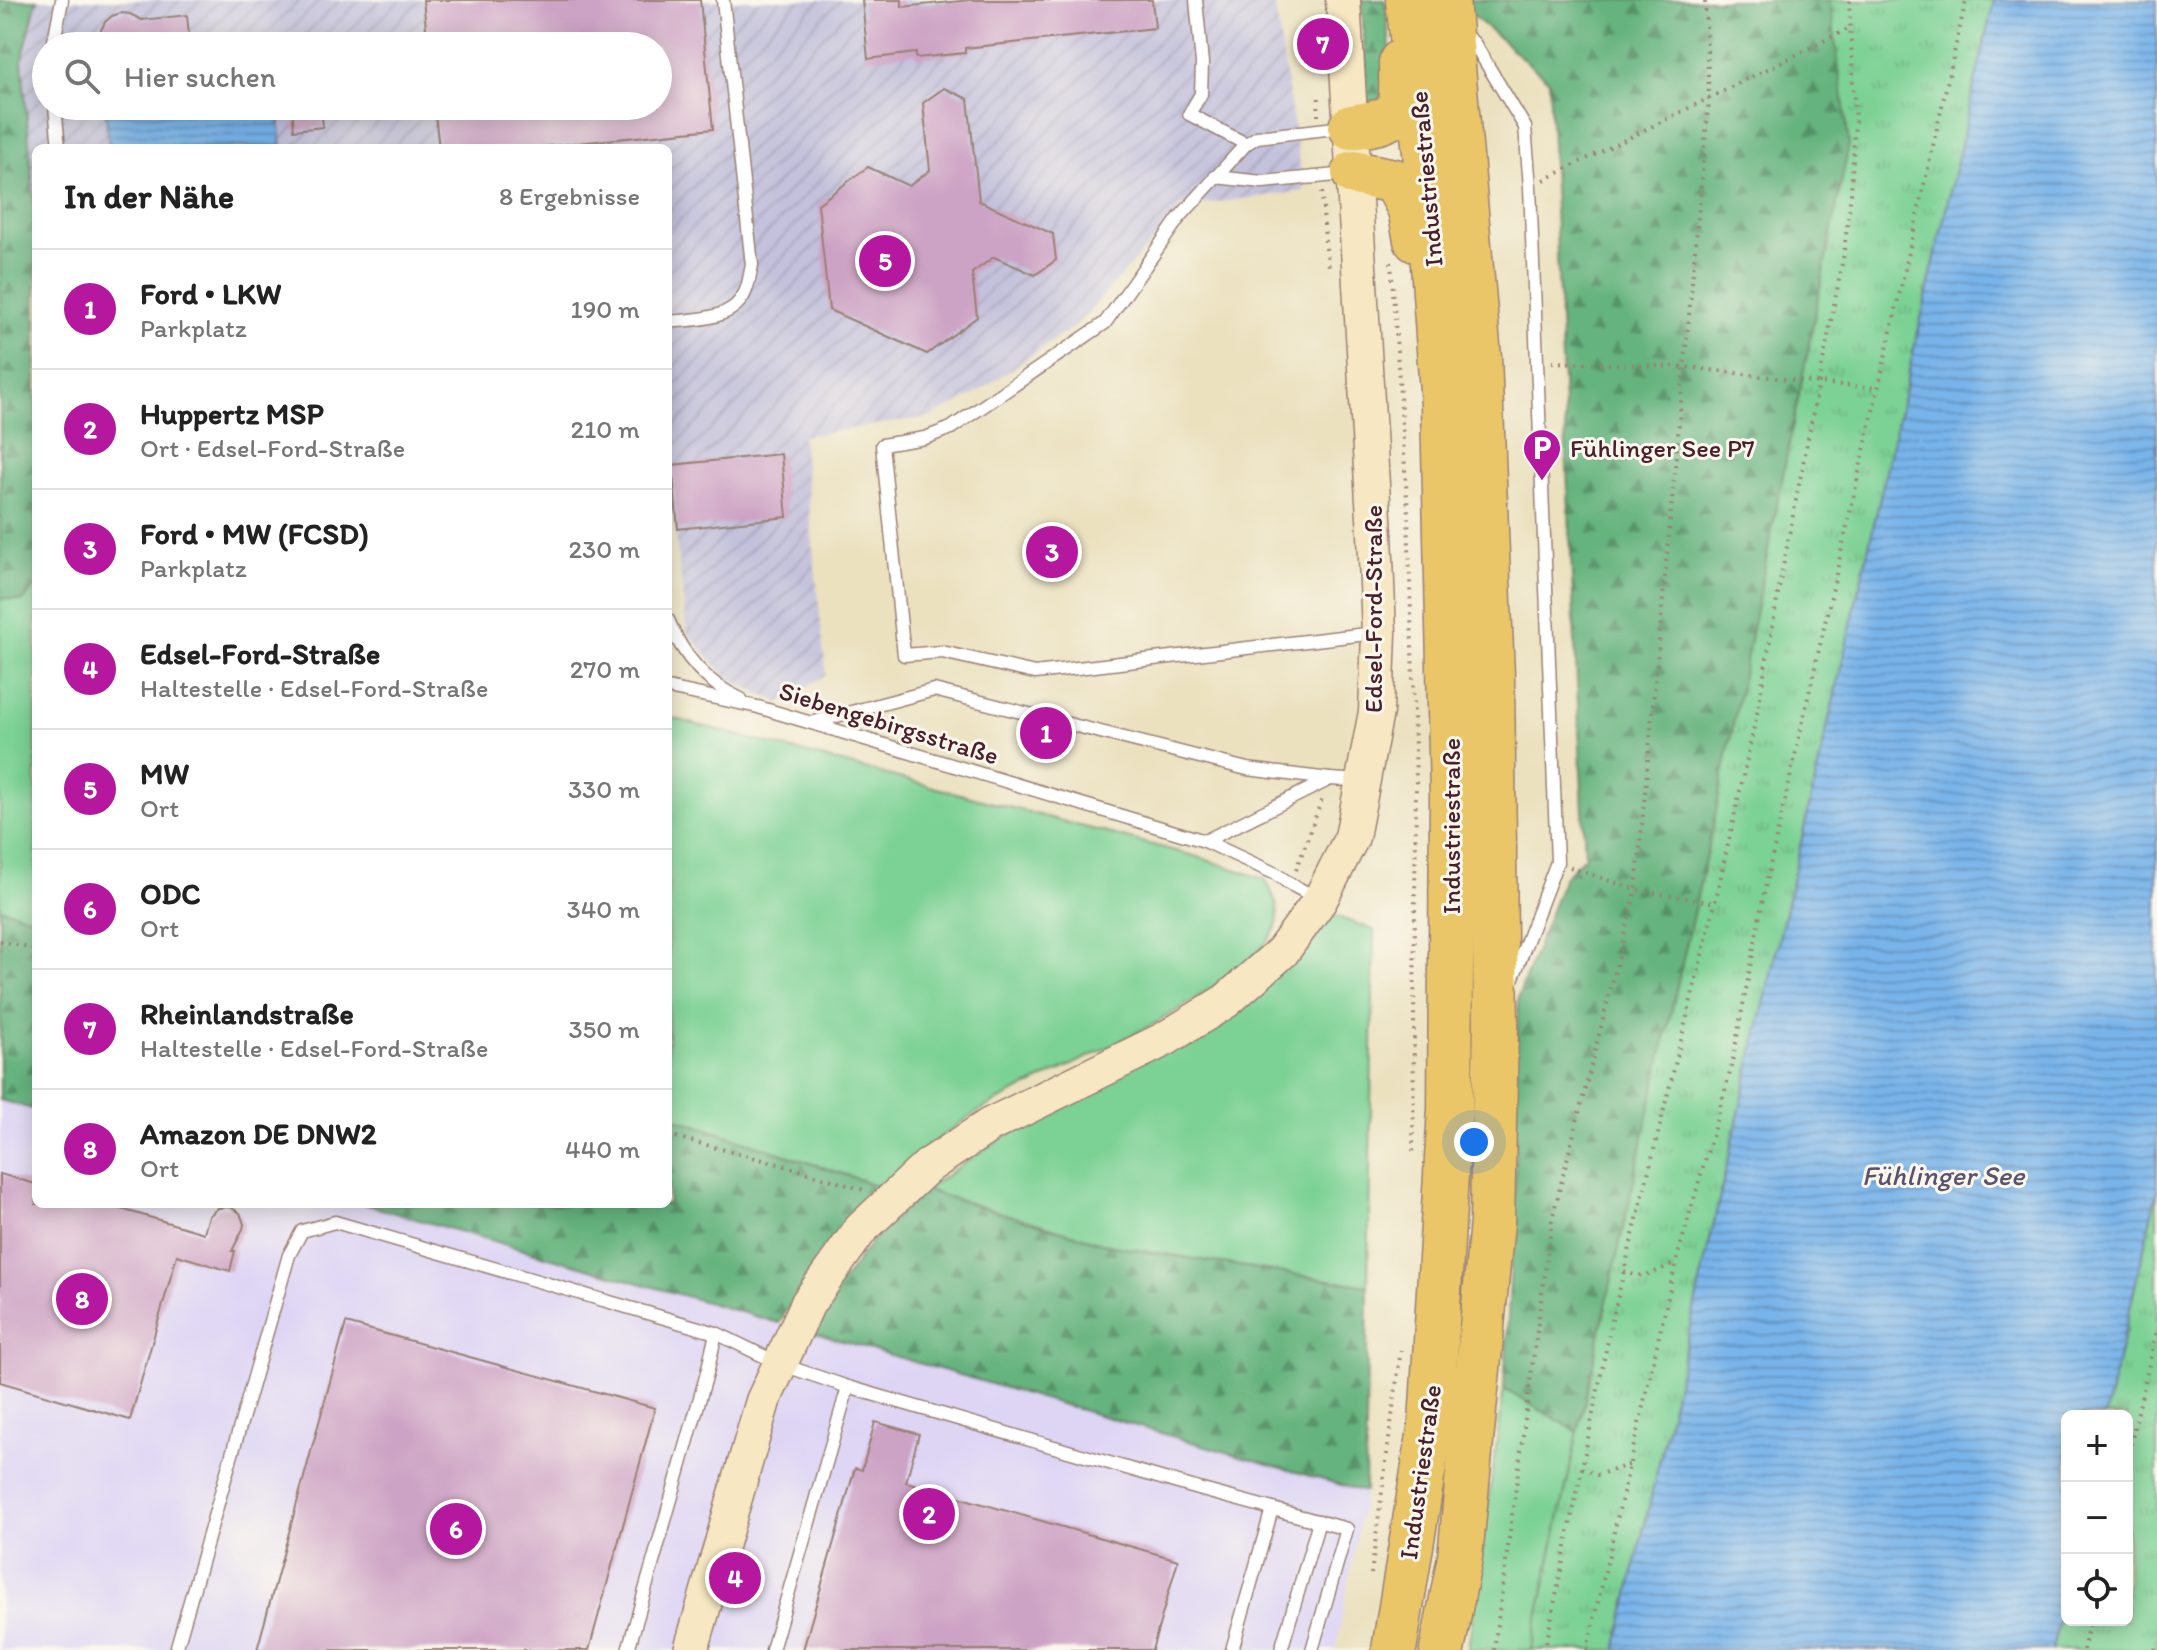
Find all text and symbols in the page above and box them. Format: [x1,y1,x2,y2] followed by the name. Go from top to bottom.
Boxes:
[1297,14,1349,74] pin: 7
[32,32,672,120] search box
[60,54,104,98] icon: search
[124,58,276,95] text: Hier suchen
[1402,90,1450,268] street label: Industriestraße
[64,176,234,217] text: In der Nähe
[499,180,640,212] text: 8 Ergebnisse
[859,231,911,291] pin: 5
[140,275,282,312] text: Ford • LKW
[84,293,96,325] text: 1
[571,293,640,325] text: 190 m
[140,312,247,344] text: Parkplatz
[140,395,324,432] text: Huppertz MSP
[83,413,97,445] text: 2
[571,413,640,445] text: 210 m
[1521,427,1563,482] parking icon: Fühlinger See P7
[140,432,405,464] text: Ort · Edsel-Ford-Straße
[1570,432,1755,464] place label: Fühlinger See P7
[1357,505,1389,713] street label: Edsel-Ford-Straße
[140,515,369,552] text: Ford • MW (FCSD)
[1026,522,1078,582] pin: 3
[83,533,97,565] text: 3
[568,533,640,565] text: 230 m
[140,552,247,584] text: Parkplatz
[140,635,380,672] text: Edsel-Ford-Straße
[82,653,98,685] text: 4
[570,653,640,685] text: 270 m
[140,672,488,704] text: Haltestelle · Edsel-Ford-Straße
[775,674,1003,772] street label: Siebengebirgsstraße
[1020,703,1072,763] pin: 1
[1435,738,1467,914] street label: Industriestraße
[140,755,189,792] text: MW
[83,773,97,805] text: 5
[568,773,640,805] text: 330 m
[140,792,179,824] text: Ort
[140,875,201,912] text: ODC
[83,893,97,925] text: 6
[566,893,640,925] text: 340 m
[140,912,179,944] text: Ort
[140,995,354,1032] text: Rheinlandstraße
[84,1013,96,1045] text: 7
[568,1013,640,1045] text: 350 m
[140,1032,488,1064] text: Haltestelle · Edsel-Ford-Straße
[140,1115,377,1152] text: Amazon DE DNW2
[1454,1122,1494,1162] your location
[83,1133,97,1165] text: 8
[565,1133,640,1165] text: 440 m
[140,1152,179,1184] text: Ort
[1862,1158,2026,1192] water label: Fühlinger See
[56,1269,108,1329] pin: 8
[1392,1382,1448,1562] street label: Industriestraße
[2061,1410,2133,1626] map controls
[2061,1410,2133,1482] button: +
[2061,1482,2133,1554] button: −
[903,1484,955,1544] pin: 2
[430,1499,482,1559] pin: 6
[709,1548,761,1608] pin: 4
[2061,1554,2133,1626] button: locate

